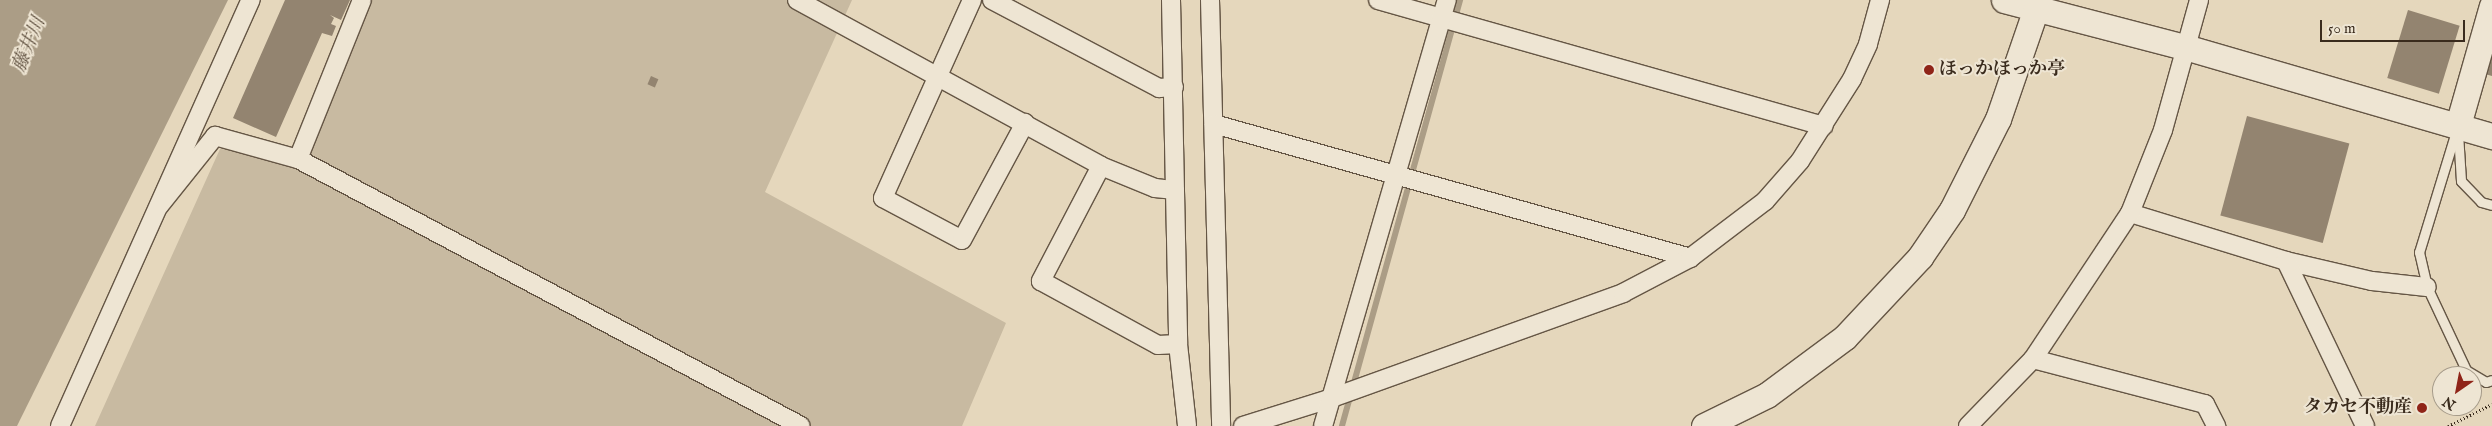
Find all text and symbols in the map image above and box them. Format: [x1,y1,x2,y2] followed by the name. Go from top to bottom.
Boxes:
[2322,10,2467,42] scale bar
[9,14,51,76] water label: 藤井川
[2328,19,2356,38] text: 50 m
[1939,59,2065,81] place label: ほっかほっか亭
[1923,64,1935,76] marker: ほっかほっか亭
[2432,366,2482,416] north arrow
[2439,392,2459,414] text: N
[2304,397,2412,419] place label: タカセ不動産
[2416,402,2428,414] marker: タカセ不動産

